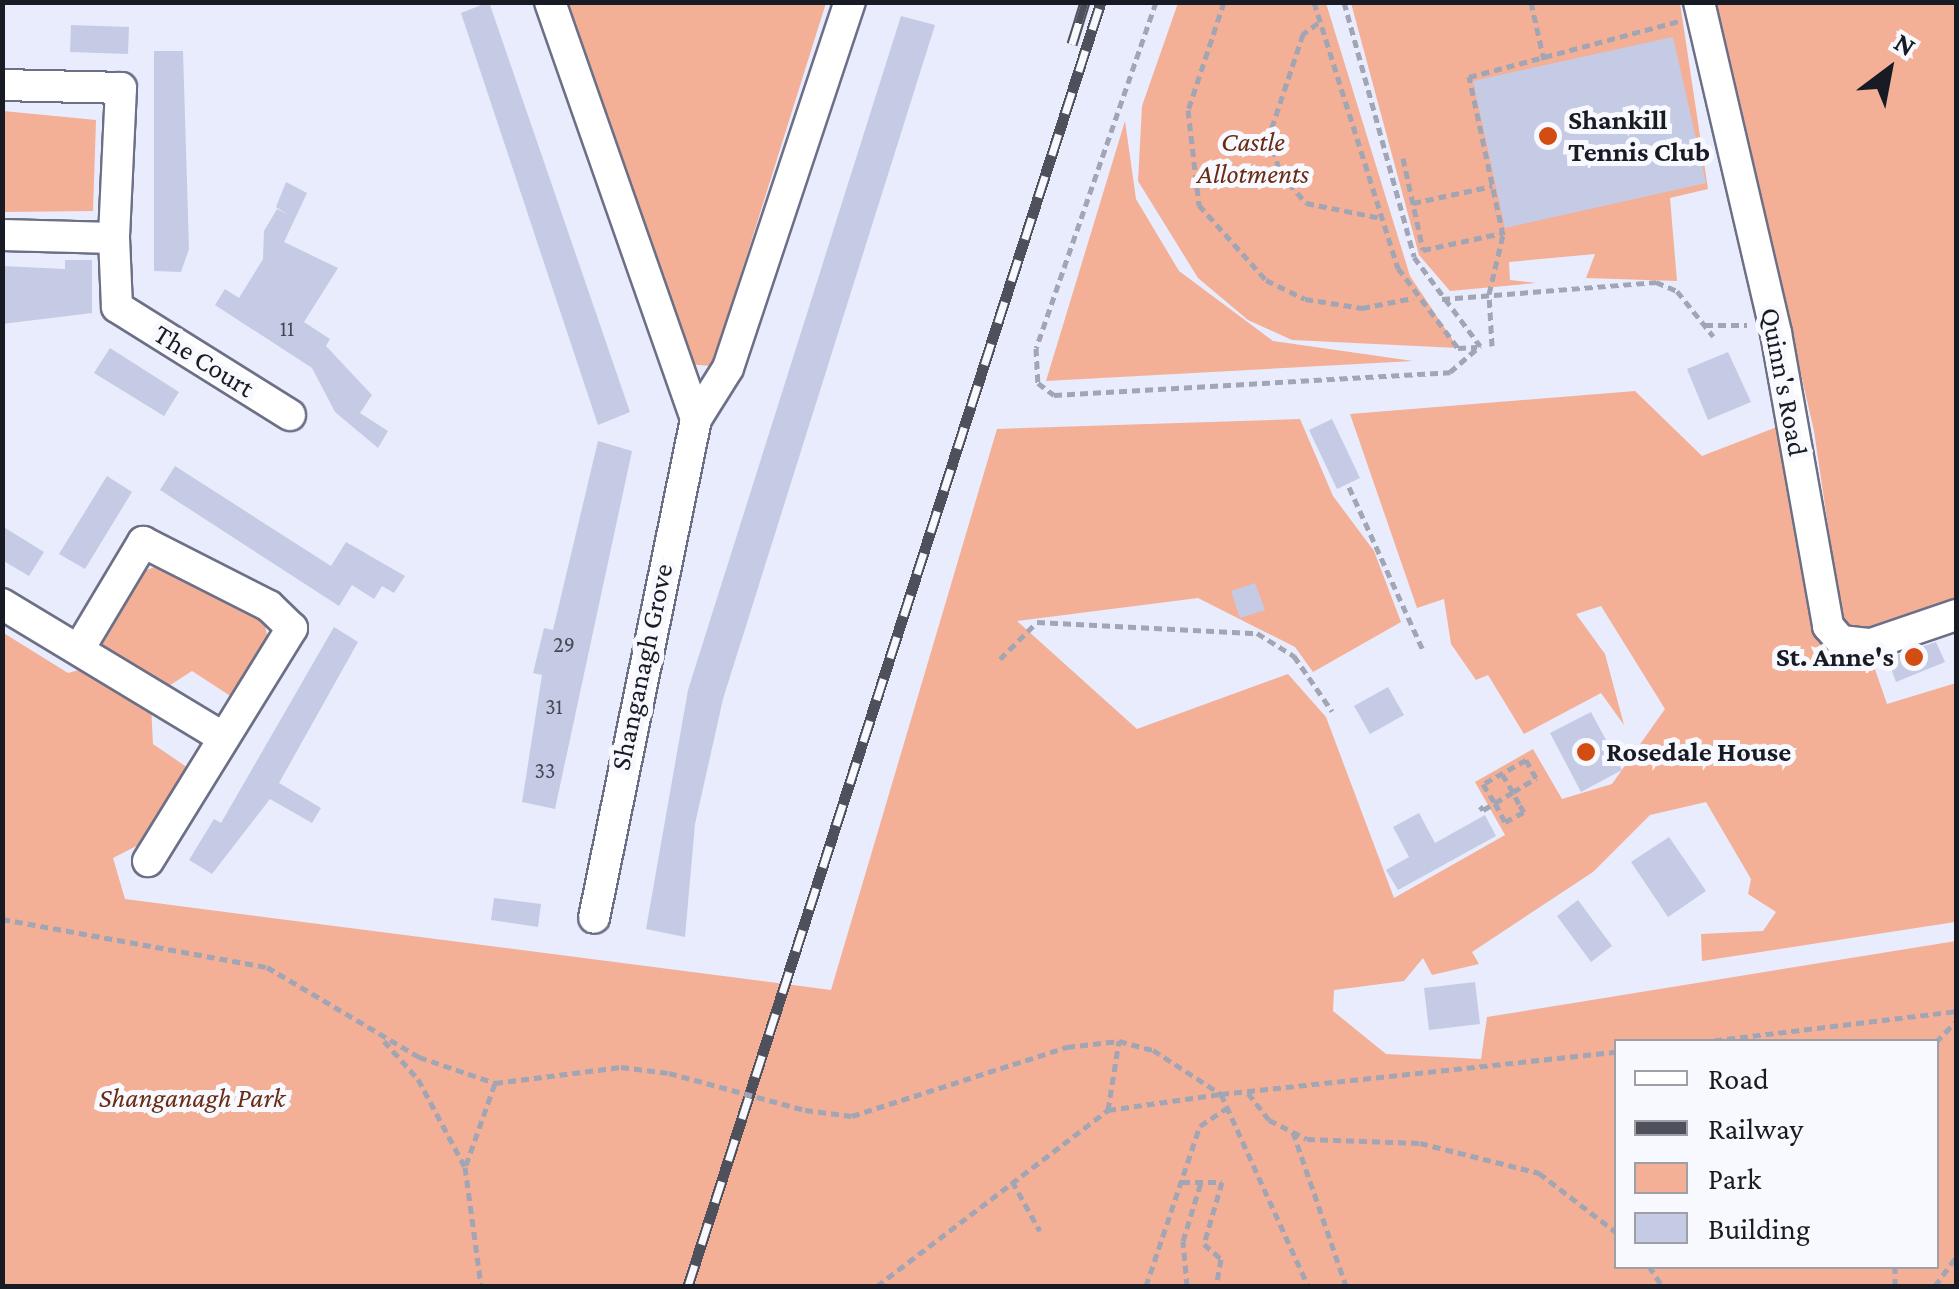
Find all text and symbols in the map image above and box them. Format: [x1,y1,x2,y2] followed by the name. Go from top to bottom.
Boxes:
[1839,20,1939,120] north arrow
[1889,26,1921,62] text: N
[1568,103,1710,169] place label: Shankill Tennis Club
[1197,125,1309,191] park label: Castle Allotments
[1537,125,1559,147] marker: Shankill Tennis Club
[1753,305,1815,459] street label: Quinn's Road
[280,316,294,342] house number: 11
[148,317,260,405] street label: The Court
[604,561,680,773] street label: Shanganagh Grove
[553,632,575,658] house number: 29
[1776,640,1894,674] place label: St. Anne's
[1903,646,1925,668] marker: St. Anne's
[545,694,563,720] house number: 31
[1606,735,1791,769] place label: Rosedale House
[1575,741,1597,763] marker: Rosedale House
[535,758,555,784] house number: 33
[1614,1039,1939,1269] legend
[1708,1062,1769,1095] text: Road
[99,1081,285,1115] park label: Shanganagh Park
[1708,1112,1803,1145] text: Railway
[1708,1162,1761,1195] text: Park
[1708,1212,1810,1245] text: Building

